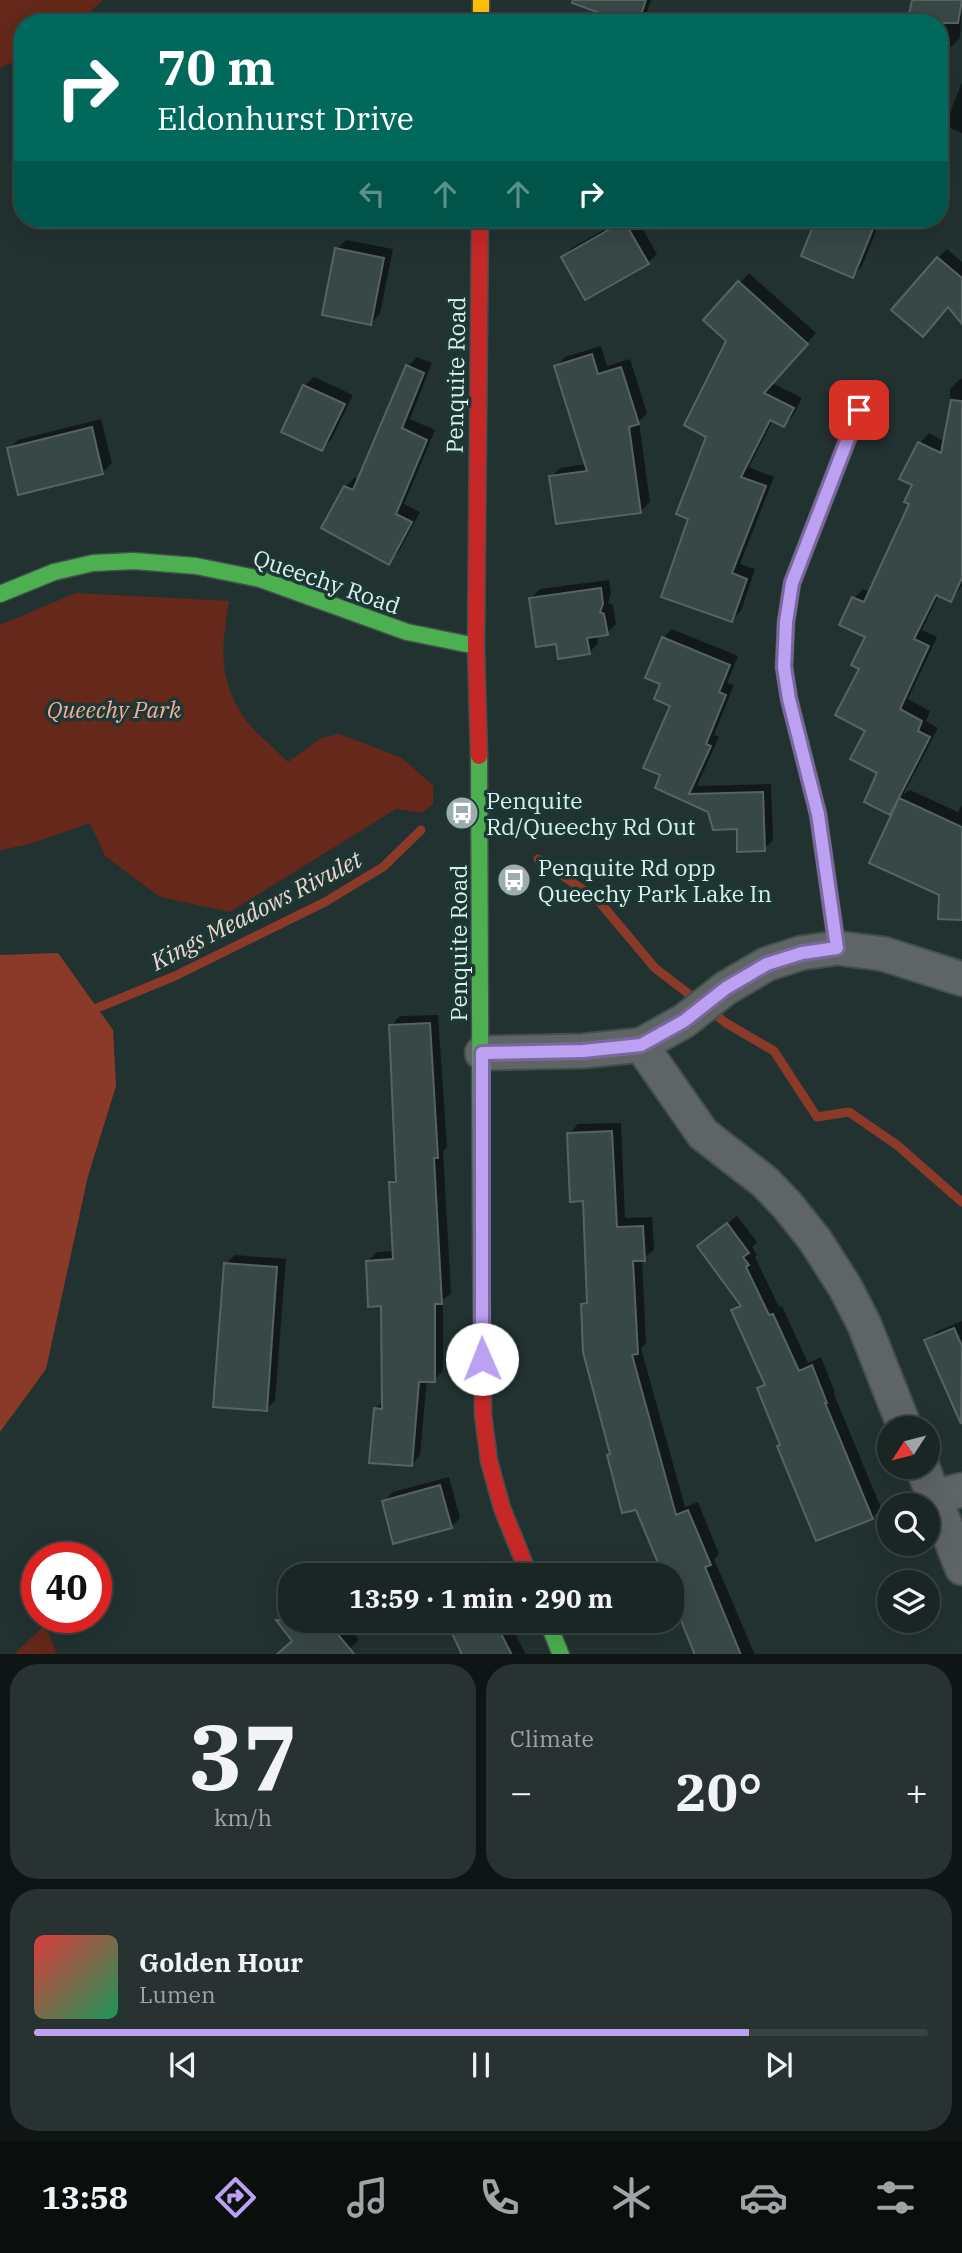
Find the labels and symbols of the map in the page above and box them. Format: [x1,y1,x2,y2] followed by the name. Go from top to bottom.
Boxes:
[439,296,471,454] street label: Penquite Road
[829,380,889,440] pin
[249,542,405,620] street label: Queechy Road
[47,694,182,724] park label: Queechy Park
[486,785,695,841] place label: Penquite Rd/Queechy Rd Out
[443,794,481,832] bus stop icon: Penquite Rd/Queechy Rd Out
[144,842,368,978] water label: Kings Meadows Rivulet
[538,852,772,908] place label: Penquite Rd opp Queechy Park Lake In
[495,861,533,899] bus stop icon: Penquite Rd opp Queechy Park Lake In
[443,865,473,1021] street label: Penquite Road
[445,1322,519,1396] position arrow
[877,1416,940,1479] north arrow
[21,1542,112,1633] speed limit sign: 40

